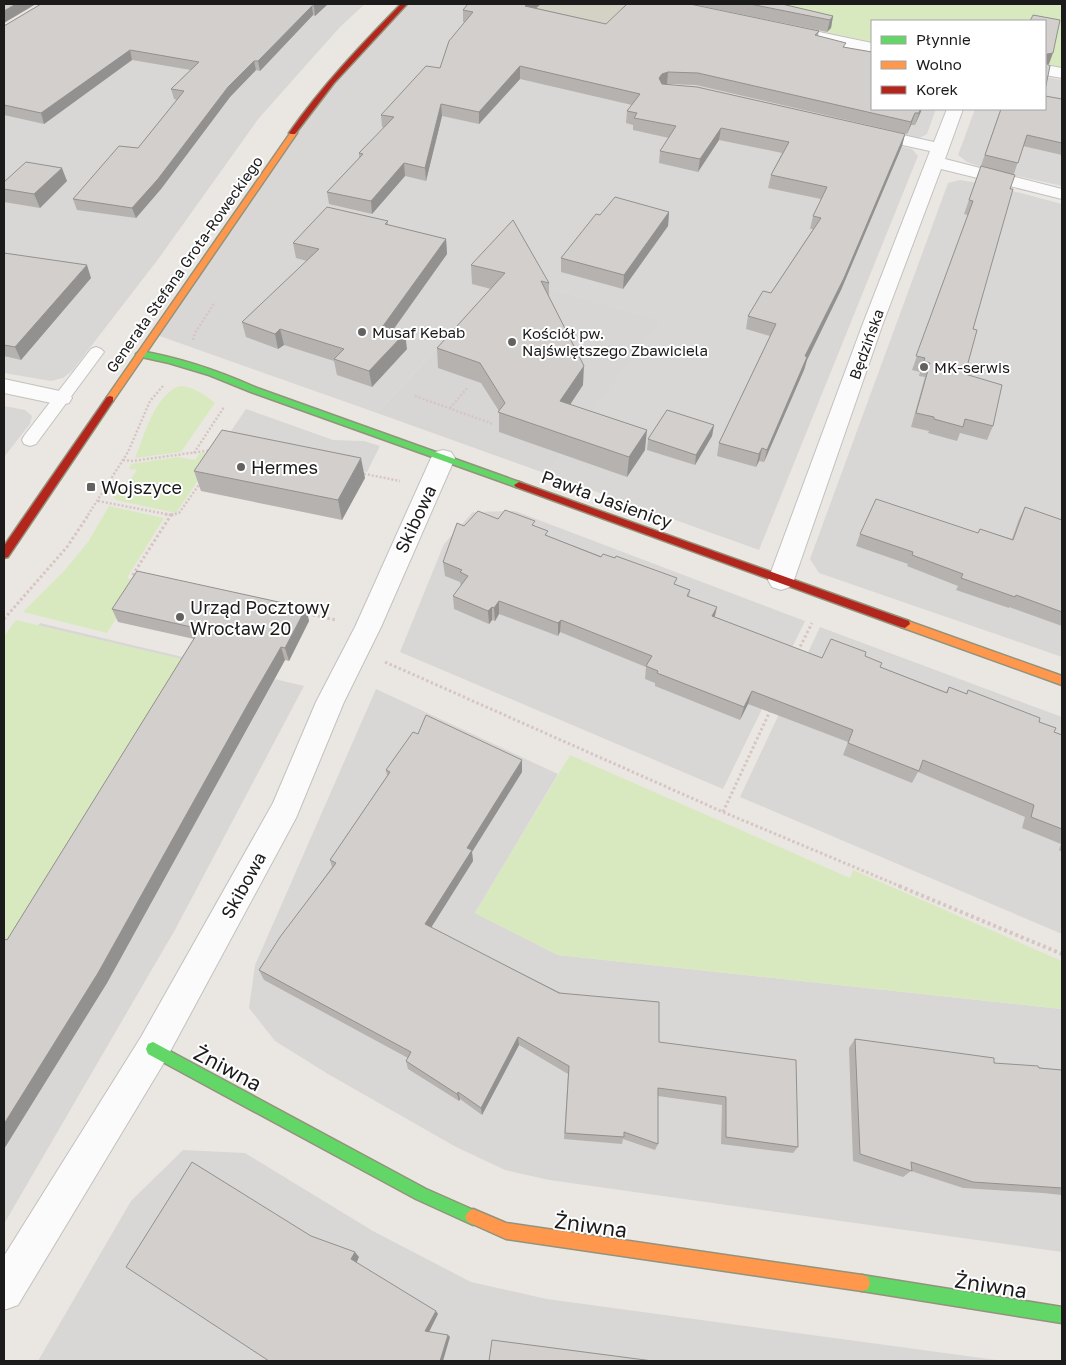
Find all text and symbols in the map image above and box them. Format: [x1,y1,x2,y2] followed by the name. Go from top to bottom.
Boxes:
[871,20,1046,110] legend
[916,30,971,48] text: Płynnie
[916,55,962,73] text: Wolno
[916,80,958,98] text: Korek
[102,152,266,376] street label: Generała Stefana Grota-Roweckiego
[845,306,887,382] street label: Będzińska
[372,323,465,341] place label: Musaf Kebab
[522,324,708,359] place label: Kościół pw. Najświętszego Zbawiciela
[356,326,368,338] marker: Musaf Kebab
[506,336,518,348] marker: Kościół pw. Najświętszego Zbawiciela
[934,358,1010,376] place label: MK-serwis
[918,361,930,373] marker: MK-serwis
[251,456,318,478] place label: Hermes
[235,461,247,473] marker: Hermes
[539,465,675,533] street label: Pawła Jasienicy
[101,476,182,498] place label: Wojszyce
[85,481,97,493] marker: Wojszyce
[390,481,440,557] street label: Skibowa
[190,596,330,639] place label: Urząd Pocztowy Wrocław 20
[174,611,186,623] marker: Urząd Pocztowy Wrocław 20
[216,848,270,922] street label: Skibowa
[190,1039,266,1097] street label: Żniwna
[553,1207,629,1243] street label: Żniwna
[953,1266,1029,1304] street label: Żniwna

